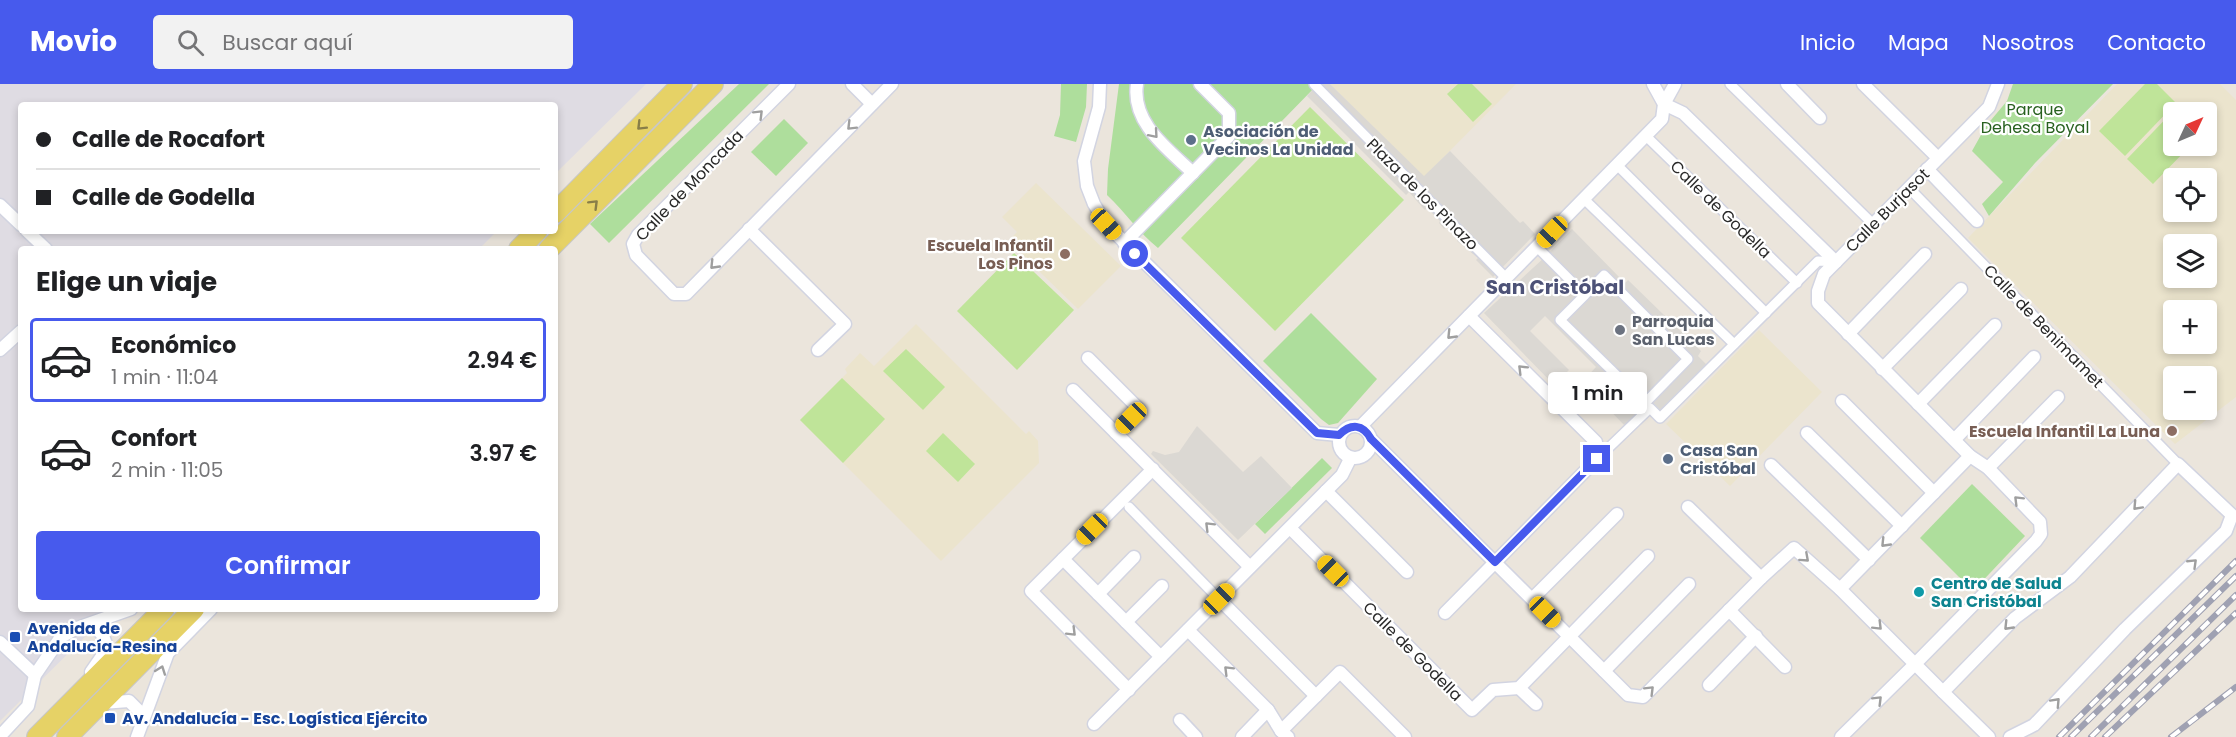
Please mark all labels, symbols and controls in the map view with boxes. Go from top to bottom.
search box [153,15,573,69]
text: Movio [30,22,117,61]
icon: search [174,26,207,59]
text: Buscar aquí [222,27,353,58]
text: Inicio [1800,28,1855,57]
text: Mapa [1888,28,1949,57]
text: Nosotros [1982,28,2074,57]
text: Contacto [2107,28,2206,57]
park label: Parque Dehesa Boyal [1981,98,2089,139]
north arrow [2163,102,2217,156]
map controls [2163,102,2217,420]
one-way arrow [751,111,762,122]
one-way arrow [638,118,649,129]
one-way arrow [847,118,858,129]
place label: Asociación de Vecinos La Unidad [1203,120,1354,161]
text: Calle de Rocafort [72,124,265,155]
street label: Calle de Moncada [630,125,749,246]
one-way arrow [1147,127,1158,138]
marker: Asociación de Vecinos La Unidad [1184,133,1198,147]
street label: Plaza de los Pinazo [1361,133,1484,256]
street label: Calle de Godella [1665,155,1776,264]
street label: Calle Burjasot [1840,163,1935,258]
button: locate [2163,168,2217,222]
text: Calle de Godella [72,182,255,213]
one-way arrow [587,200,598,211]
car [1087,205,1125,243]
car [1533,213,1571,251]
place label: Escuela Infantil Los Pinos [927,234,1053,275]
button: layers [2163,234,2217,288]
route start [1121,240,1148,267]
marker: Escuela Infantil Los Pinos [1058,247,1072,261]
one-way arrow [710,258,721,268]
street label: Calle de Benimamet [1979,259,2109,393]
text: Elige un viaje [36,263,217,300]
district label: San Cristóbal [1486,273,1624,301]
button: + [2163,300,2217,354]
place label: Parroquia San Lucas [1632,310,1715,351]
marker: Parroquia San Lucas [1613,323,1627,337]
one-way arrow [1447,327,1458,338]
text: Económico [111,330,236,361]
icon: car [39,333,93,387]
text: 2.94 € [468,345,537,376]
text: 1 min · 11:04 [111,363,218,391]
one-way arrow [1519,365,1530,376]
button: − [2163,366,2217,420]
callout: 1 min [1548,372,1646,414]
text: 1 min [1572,379,1623,407]
car [1112,399,1150,437]
place label: Escuela Infantil La Luna [1969,420,2160,443]
text: Confort [111,423,197,454]
marker: Escuela Infantil La Luna [2165,424,2179,438]
icon: car [39,426,93,480]
text: 3.97 € [469,438,537,469]
place label: Casa San Cristóbal [1680,439,1758,480]
route end [1583,445,1610,472]
marker: Casa San Cristóbal [1661,452,1675,466]
text: 2 min · 11:05 [111,456,223,484]
one-way arrow [2015,496,2026,507]
one-way arrow [2134,498,2145,509]
car [1073,510,1111,548]
one-way arrow [1205,522,1216,532]
button: Confirmar [36,531,540,600]
one-way arrow [1882,535,1893,546]
one-way arrow [1798,550,1809,561]
car [1314,552,1352,590]
one-way arrow [2186,559,2196,570]
place label: Centro de Salud San Cristóbal [1931,572,2062,613]
car [1200,580,1238,618]
marker: Centro de Salud San Cristóbal [1912,585,1926,599]
car [1526,593,1564,631]
street label: Calle de Godella [1358,596,1468,706]
place label: Avenida de Andalucía-Resina [27,617,177,658]
one-way arrow [1870,619,1881,630]
one-way arrow [2004,619,2015,630]
one-way arrow [1064,625,1075,636]
marker: Avenida de Andalucía-Resina [8,630,22,644]
one-way arrow [154,665,167,676]
one-way arrow [1225,666,1235,677]
one-way arrow [1642,686,1653,697]
one-way arrow [1870,697,1881,708]
one-way arrow [2049,698,2060,709]
place label: Av. Andalucía - Esc. Logística Ejército [122,707,428,730]
marker: Av. Andalucía - Esc. Logística Ejército [103,711,117,725]

